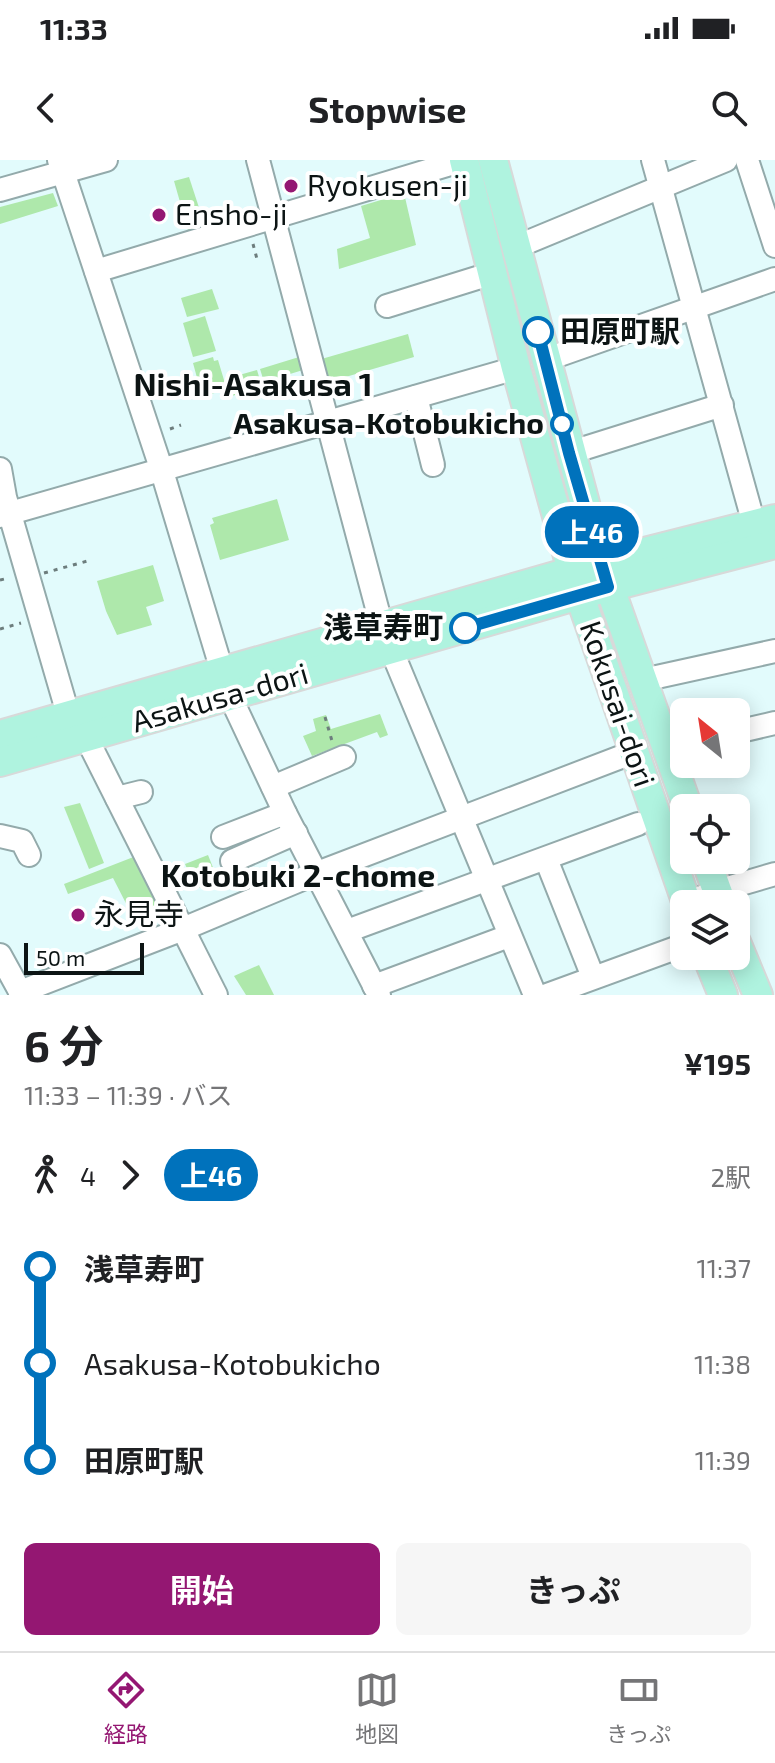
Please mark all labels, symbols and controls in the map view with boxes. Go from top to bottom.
text: 11:33 [40,10,108,46]
icon: back [24,86,68,130]
icon: search [707,86,751,130]
text: Stopwise [308,87,467,130]
place label: Ryokusen-ji [307,166,468,202]
marker: Ryokusen-ji [282,177,300,195]
place label: Ensho-ji [175,195,287,231]
marker: Ensho-ji [150,206,168,224]
place label: 田原町駅 [560,312,680,348]
marker: 田原町駅 [523,317,553,347]
district label: Nishi-Asakusa 1 [133,364,373,402]
place label: Asakusa-Kotobukicho [234,404,544,440]
marker: Asakusa-Kotobukicho [551,413,573,435]
line badge: 上46 [546,506,638,558]
text: 上46 [561,515,623,549]
place label: 浅草寿町 [323,608,443,644]
marker: 浅草寿町 [450,613,480,643]
street label: Kokusai-dori [574,616,664,791]
street label: Asakusa-dori [127,654,312,738]
north arrow [670,698,750,778]
map controls [670,698,750,970]
button: locate [670,794,750,874]
district label: Kotobuki 2-chome [161,855,435,893]
button: layers [670,890,750,970]
place label: 永見寺 [94,895,184,931]
marker: 永見寺 [69,906,87,924]
scale bar [24,939,144,975]
text: 50 m [36,944,85,970]
text: 6 分 [24,1018,103,1071]
text: ¥195 [684,1045,751,1081]
text: 11:33 – 11:39 · バス [24,1079,233,1110]
icon: walk [24,1153,68,1197]
icon: forward [108,1153,152,1197]
text: 上46 [180,1158,242,1192]
text: 4 [80,1160,96,1191]
text: 2駅 [710,1161,751,1192]
text: 浅草寿町 [84,1250,204,1286]
text: 11:37 [696,1252,751,1283]
text: Asakusa-Kotobukicho [84,1345,381,1381]
text: 11:38 [694,1348,751,1379]
text: 田原町駅 [84,1442,204,1478]
text: 11:39 [695,1444,751,1475]
button: 開始 [24,1543,380,1635]
button: きっぷ [396,1543,751,1635]
tab: 経路 [104,1668,148,1748]
tab: 地図 [355,1668,399,1748]
tab: きっぷ [606,1668,671,1748]

